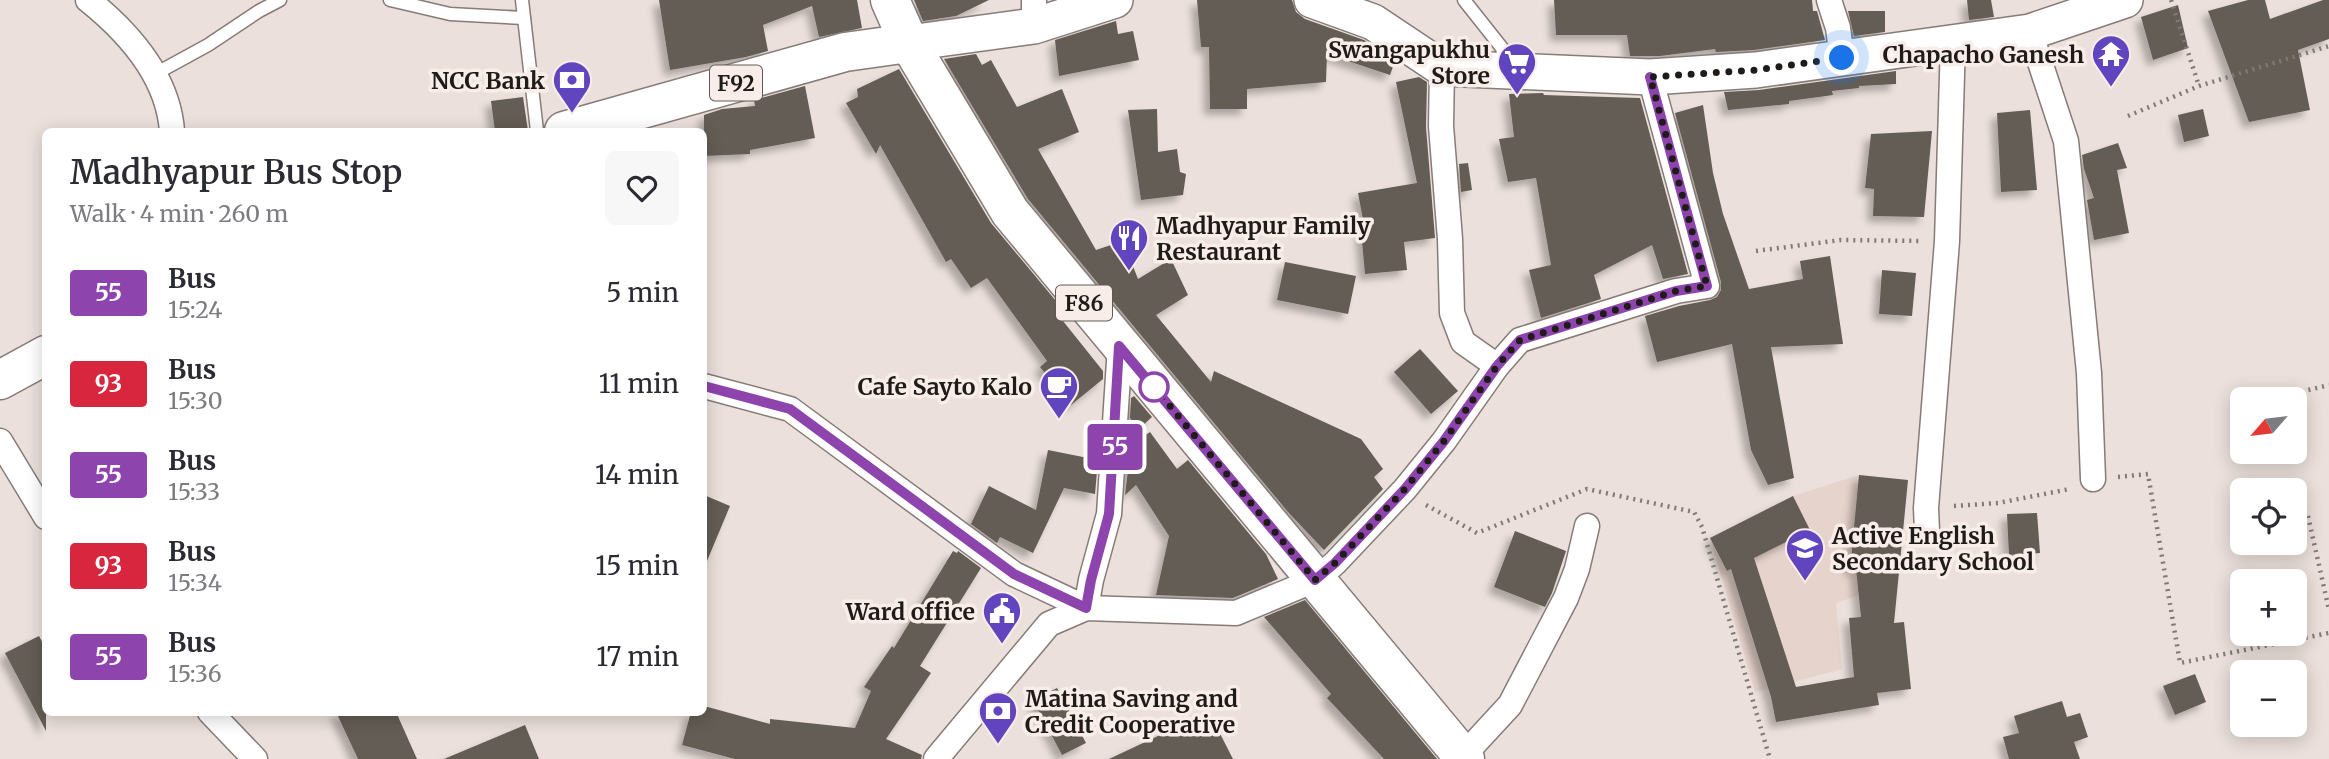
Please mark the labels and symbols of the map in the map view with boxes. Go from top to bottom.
temple icon: Chapacho Ganesh [2090,33,2132,88]
place label: Swangapukhu Store [1328,35,1490,90]
your location [1824,40,1859,75]
place label: Chapacho Ganesh [1883,40,2084,69]
supermarket icon: Swangapukhu Store [1496,41,1538,96]
bank icon: NCC Bank [551,59,593,114]
place label: NCC Bank [431,66,545,95]
road number: F92 [710,66,762,100]
place label: Madhyapur Family Restaurant [1156,211,1371,266]
restaurant icon: Madhyapur Family Restaurant [1108,217,1150,272]
road number: F86 [1056,286,1112,320]
cafe icon: Cafe Sayto Kalo [1038,365,1080,420]
place label: Cafe Sayto Kalo [858,372,1032,401]
unlabelled marker [1139,372,1169,402]
north arrow [2230,387,2306,464]
line badge: 55 [1084,424,1146,470]
place label: Active English Secondary School [1831,521,2034,576]
school or university icon: Active English Secondary School [1784,527,1826,582]
public building icon: Ward office [981,590,1023,645]
place label: Ward office [845,597,975,626]
place label: Matina Saving and Credit Cooperative [1025,684,1238,739]
bank icon: Matina Saving and Credit Cooperative [977,690,1019,745]

